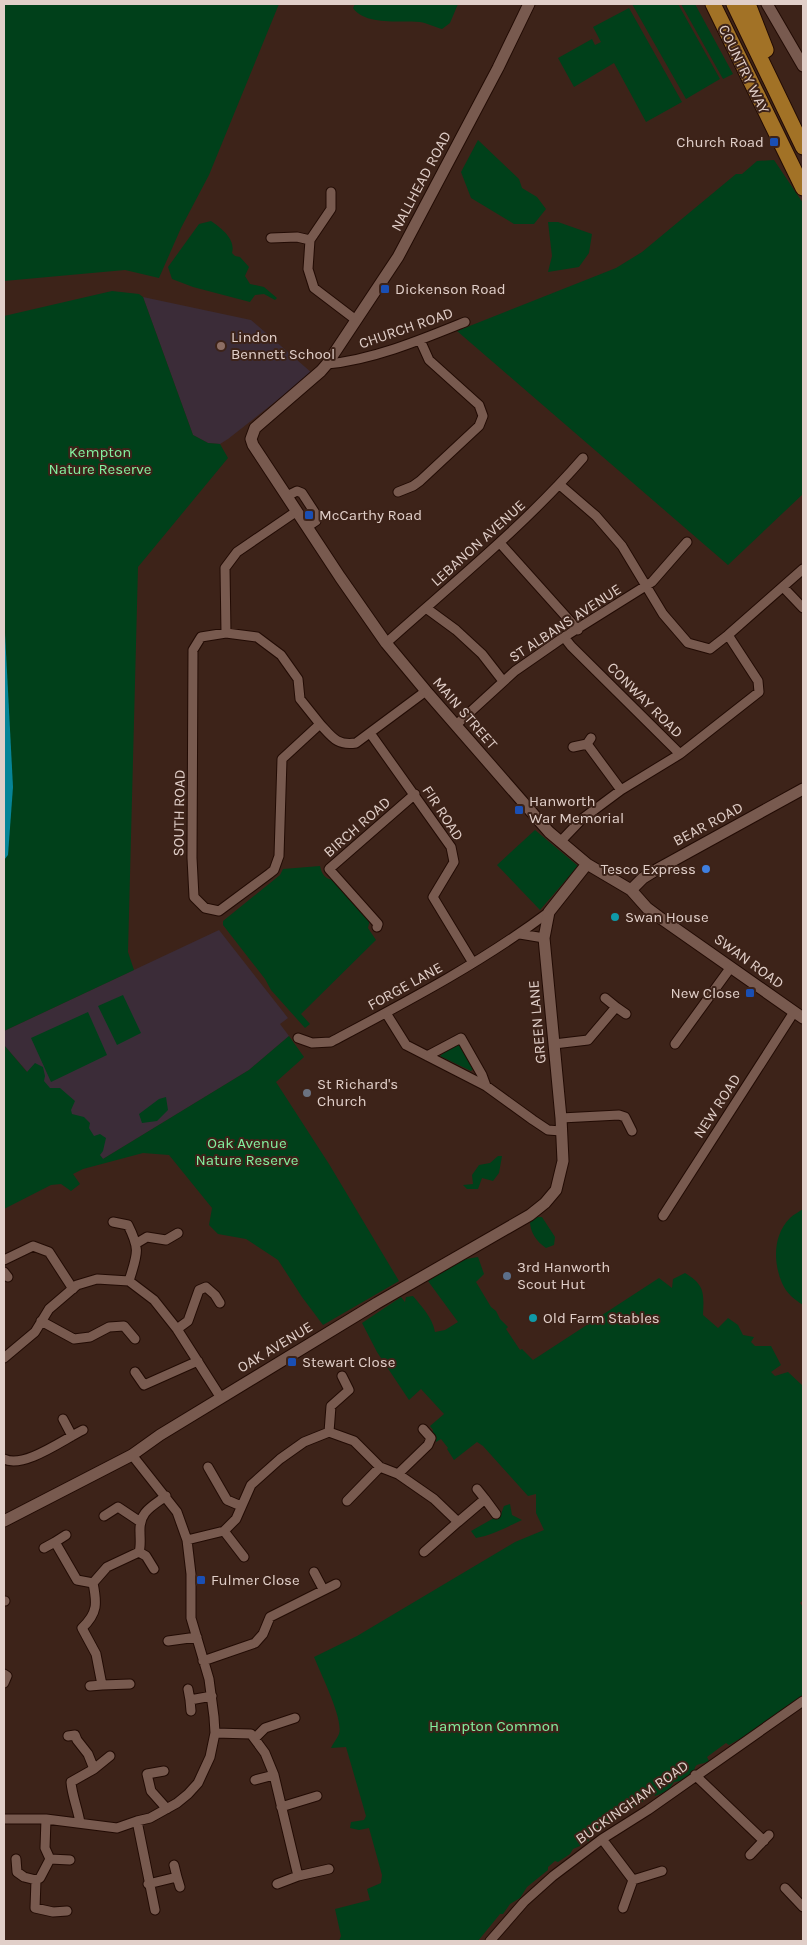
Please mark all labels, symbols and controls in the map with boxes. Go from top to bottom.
street label: COUNTRY WAY [715,22,774,117]
street label: NALLHEAD ROAD [387,128,455,234]
place label: Church Road [676,133,764,151]
marker: Church Road [768,136,780,148]
place label: Dickenson Road [395,280,506,298]
marker: Dickenson Road [379,283,391,295]
street label: CHURCH ROAD [357,303,455,353]
place label: Lindon Bennett School [231,328,335,363]
marker: Lindon Bennett School [215,340,227,352]
park label: Kempton Nature Reserve [48,443,152,478]
street label: LEBANON AVENUE [427,496,529,590]
place label: McCarthy Road [319,506,422,524]
marker: McCarthy Road [303,509,315,521]
street label: ST ALBANS AVENUE [506,580,624,666]
street label: CONWAY ROAD [603,658,687,742]
street label: MAIN STREET [429,673,501,753]
street label: SOUTH ROAD [169,769,189,857]
street label: FIR ROAD [419,782,467,844]
place label: Hanworth War Memorial [529,792,624,827]
street label: BIRCH ROAD [320,793,394,861]
street label: BEAR ROAD [670,798,746,850]
marker: Hanworth War Memorial [513,804,525,816]
place label: Tesco Express [601,860,696,878]
marker: Tesco Express [700,863,712,875]
place label: Swan House [625,908,709,926]
marker: Swan House [609,911,621,923]
street label: SWAN ROAD [711,930,787,992]
street label: FORGE LANE [364,958,446,1014]
street label: GREEN LANE [524,979,550,1065]
place label: New Close [670,984,740,1002]
marker: New Close [744,987,756,999]
street label: NEW ROAD [690,1070,744,1142]
place label: St Richard's Church [317,1075,398,1110]
marker: St Richard's Church [301,1087,313,1099]
park label: Oak Avenue Nature Reserve [195,1134,299,1169]
place label: 3rd Hanworth Scout Hut [517,1258,610,1293]
marker: 3rd Hanworth Scout Hut [501,1270,513,1282]
place label: Old Farm Stables [543,1309,660,1327]
marker: Old Farm Stables [527,1312,539,1324]
street label: OAK AVENUE [234,1318,316,1376]
place label: Stewart Close [302,1353,395,1371]
marker: Stewart Close [286,1356,298,1368]
place label: Fulmer Close [211,1571,300,1589]
marker: Fulmer Close [195,1574,207,1586]
park label: Hampton Common [429,1717,559,1735]
street label: BUCKINGHAM ROAD [572,1756,692,1848]

